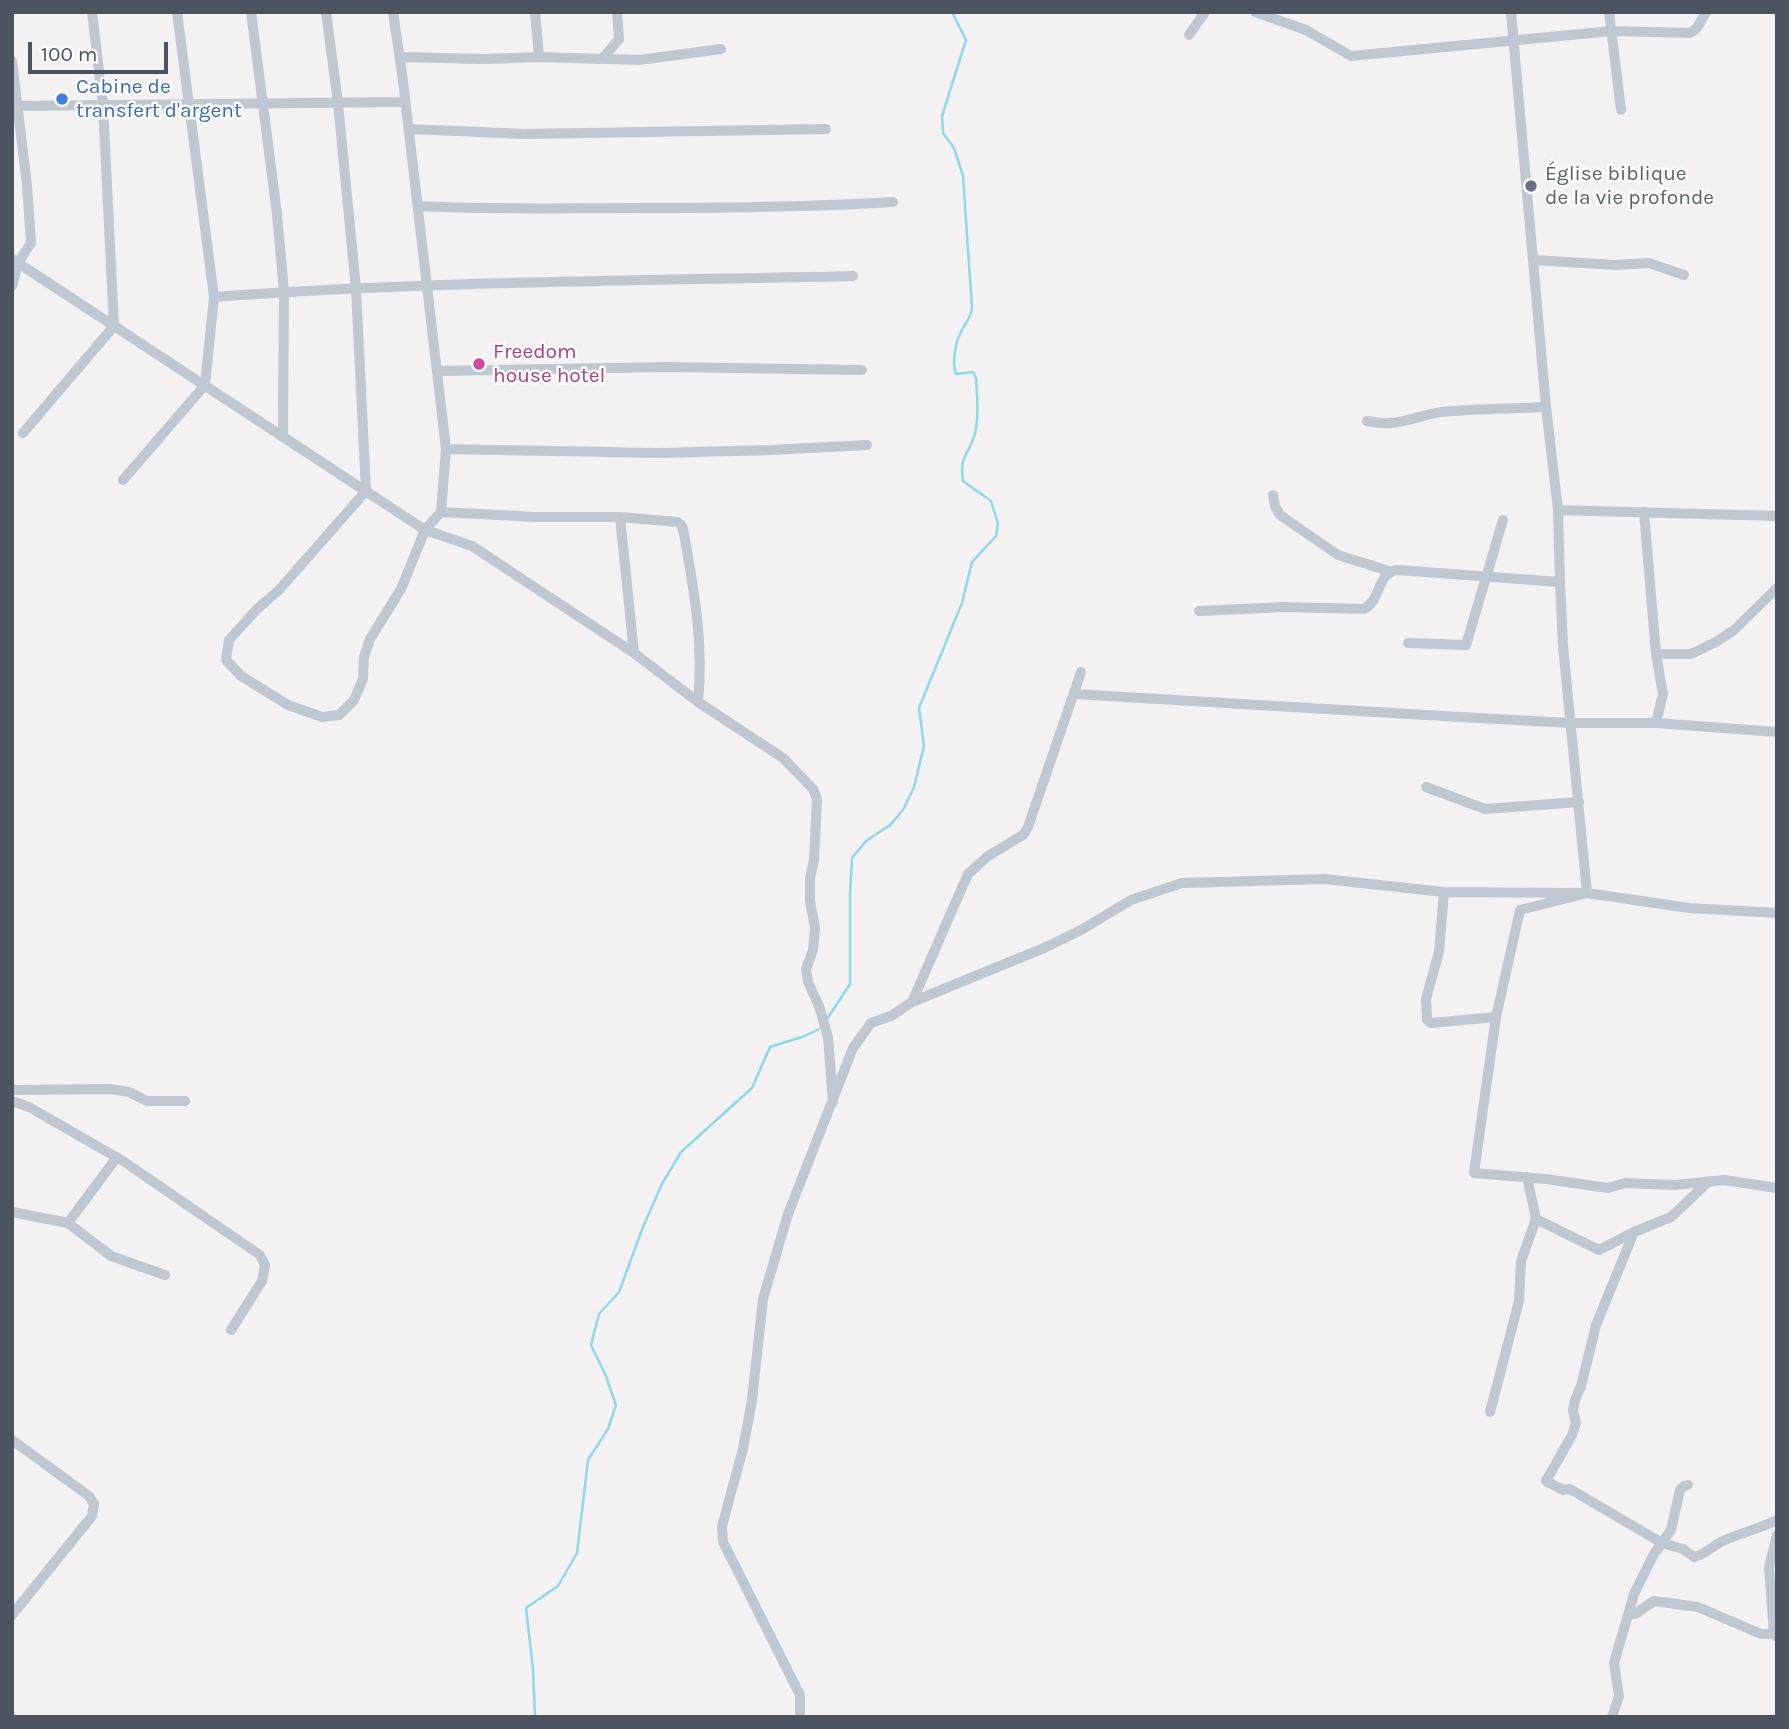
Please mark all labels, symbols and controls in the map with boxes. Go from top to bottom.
scale bar [32,28,172,72]
text: 100 m [41,42,98,66]
place label: Cabine de transfert d'argent [76,74,242,124]
marker: Cabine de transfert d'argent [54,91,70,107]
place label: Église biblique de la vie profonde [1545,161,1714,211]
marker: Église biblique de la vie profonde [1523,178,1539,194]
place label: Freedom house hotel [493,339,605,389]
marker: Freedom house hotel [471,356,487,372]

